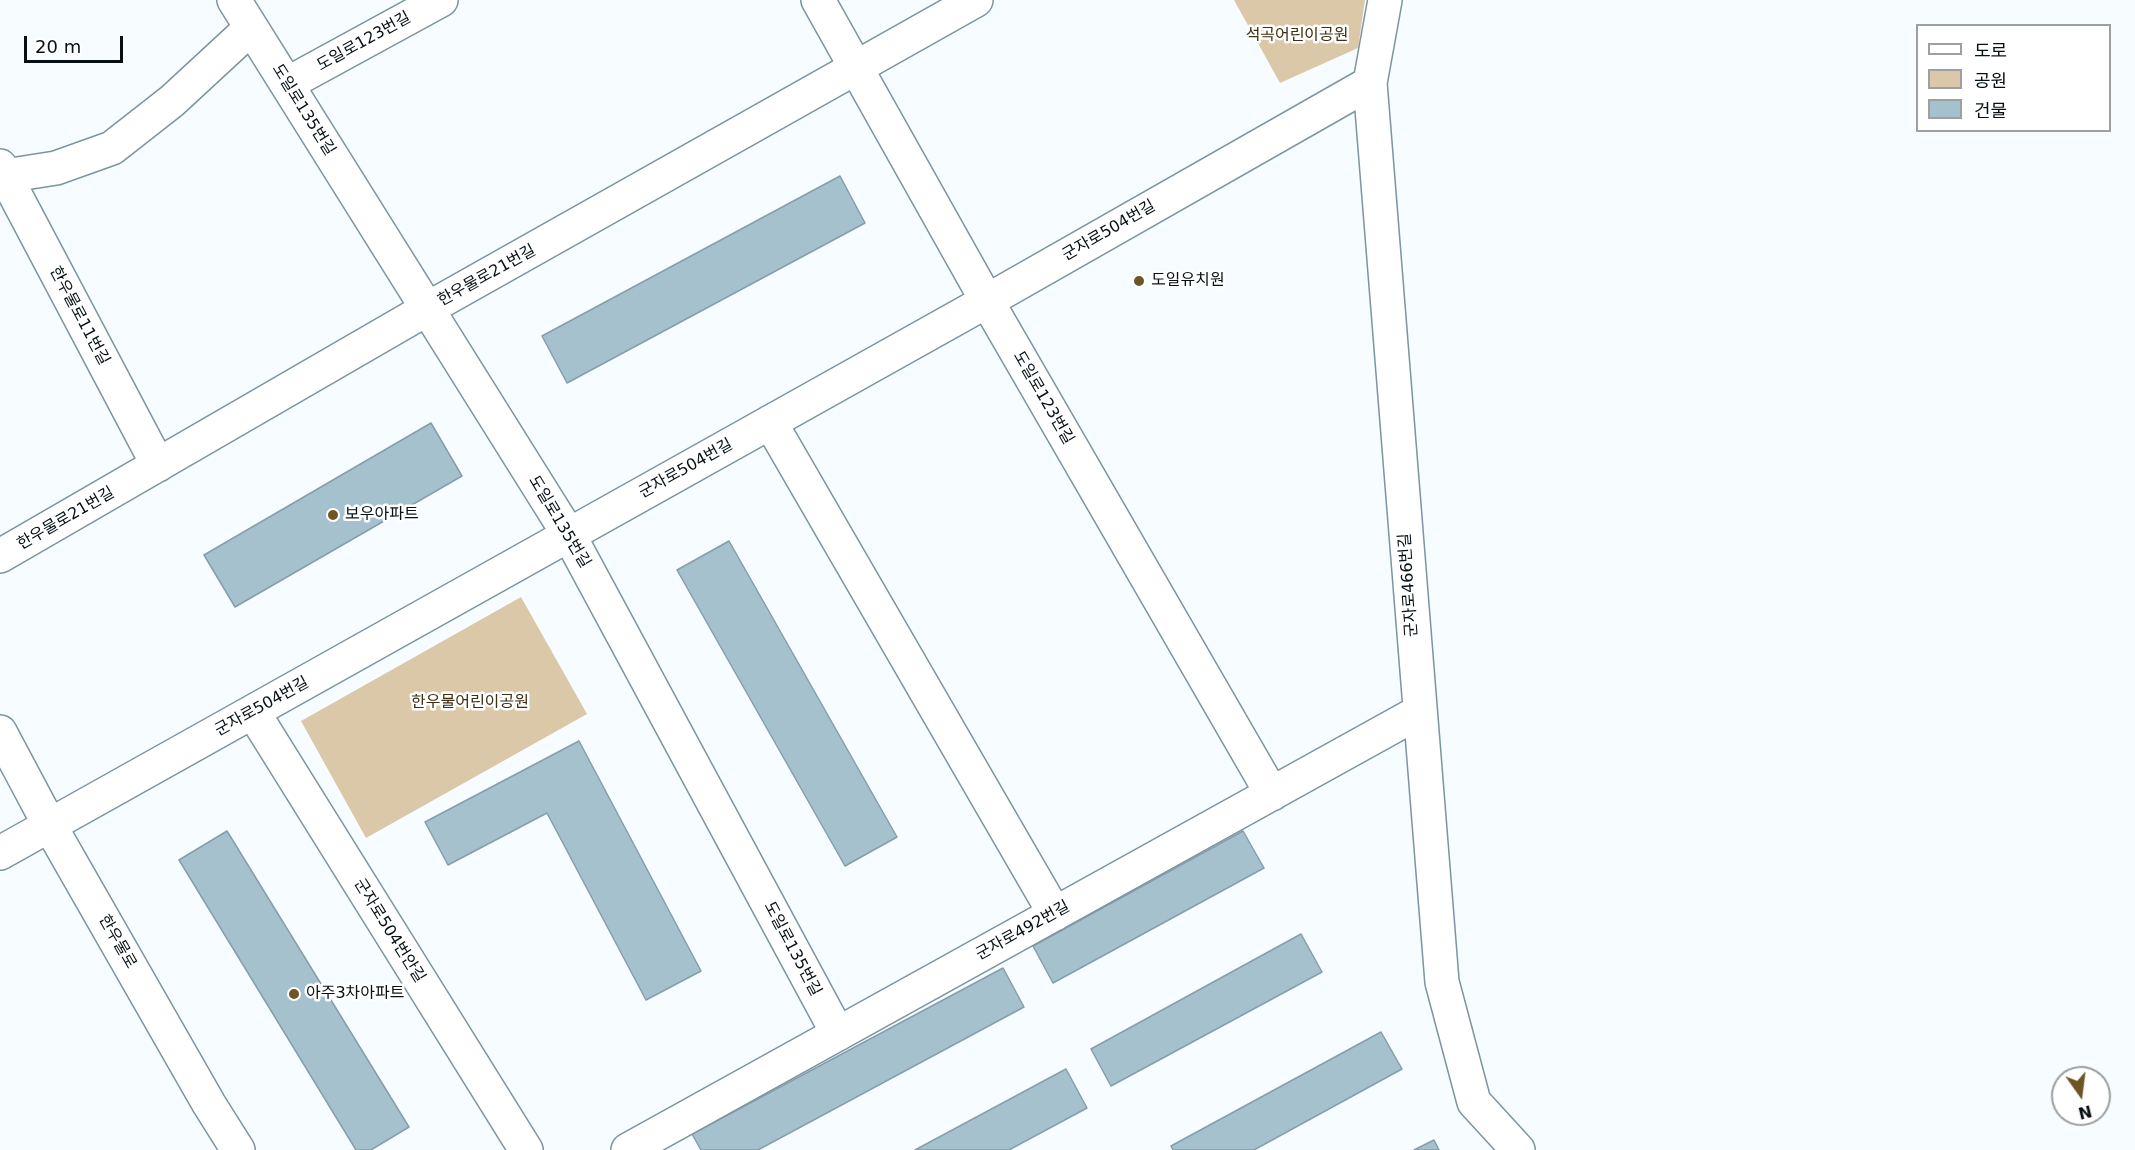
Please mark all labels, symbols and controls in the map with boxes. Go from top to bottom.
street label: 도일로123번길 [314,8,414,76]
scale bar [27,24,126,62]
legend [1916,24,2111,132]
park label: 석곡어린이공원 [1245,26,1349,46]
text: 20 m [35,36,81,57]
text: 도로 [1974,40,2007,61]
street label: 도일로135번길 [267,61,339,159]
text: 공원 [1974,70,2007,91]
text: 건물 [1974,100,2007,121]
street label: 군자로504번길 [1059,197,1159,265]
street label: 한우물로21번길 [435,241,539,311]
street label: 한우물로11번길 [45,264,113,368]
place label: 도일유치원 [1151,271,1225,291]
marker: 도일유치원 [1132,274,1146,288]
street label: 도일로123번길 [1009,348,1077,448]
street label: 군자로504번길 [636,435,736,503]
street label: 도일로135번길 [524,472,594,572]
street label: 한우물로21번길 [14,484,118,554]
place label: 보우아파트 [345,505,419,525]
marker: 보우아파트 [326,508,340,522]
street label: 군자로466번길 [1396,532,1422,638]
street label: 군자로504번길 [212,673,312,741]
park label: 한우물어린이공원 [411,693,529,713]
street label: 군자로504번안길 [349,876,429,986]
street label: 군자로492번길 [973,897,1073,965]
street label: 도일로135번길 [759,899,825,999]
street label: 한우물로 [94,912,140,972]
place label: 아주3차아파트 [306,984,404,1004]
marker: 아주3차아파트 [287,987,301,1001]
north arrow [2051,1066,2111,1126]
text: N [2076,1101,2094,1123]

